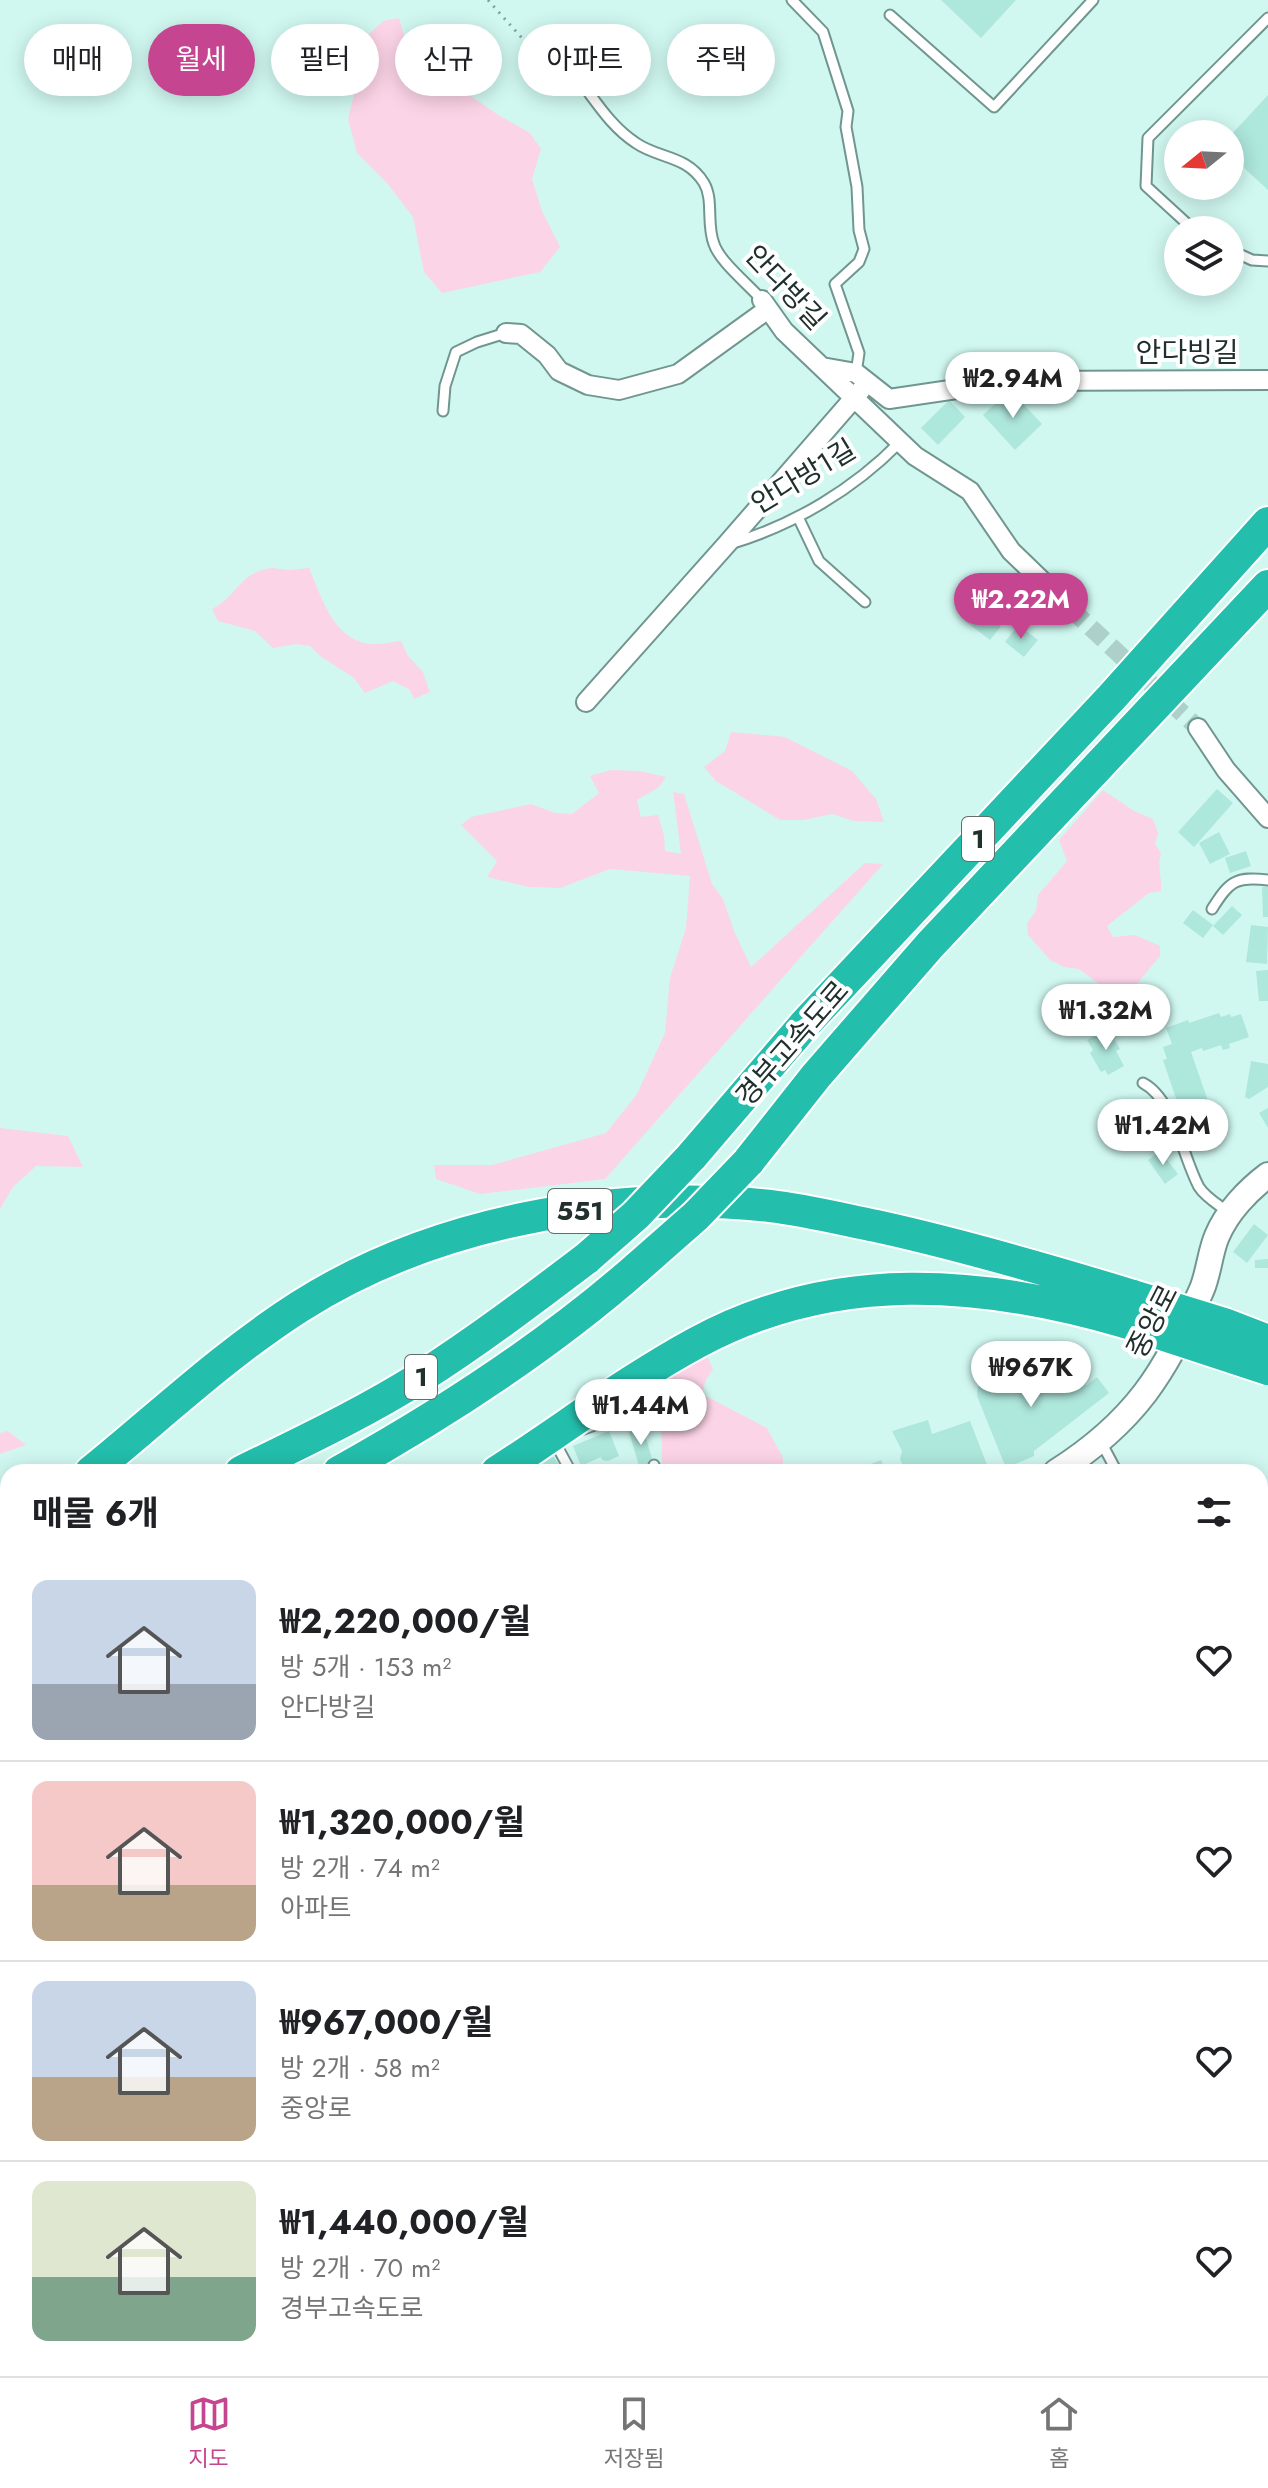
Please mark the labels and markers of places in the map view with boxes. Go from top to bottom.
pin: ₩2.94M [948,352,1078,420]
pin: ₩2.22M [956,573,1086,641]
pin: ₩1.32M [1041,984,1171,1052]
pin: ₩1.42M [1098,1099,1228,1167]
pin: ₩967K [975,1341,1087,1409]
pin: ₩1.44M [576,1379,706,1447]

